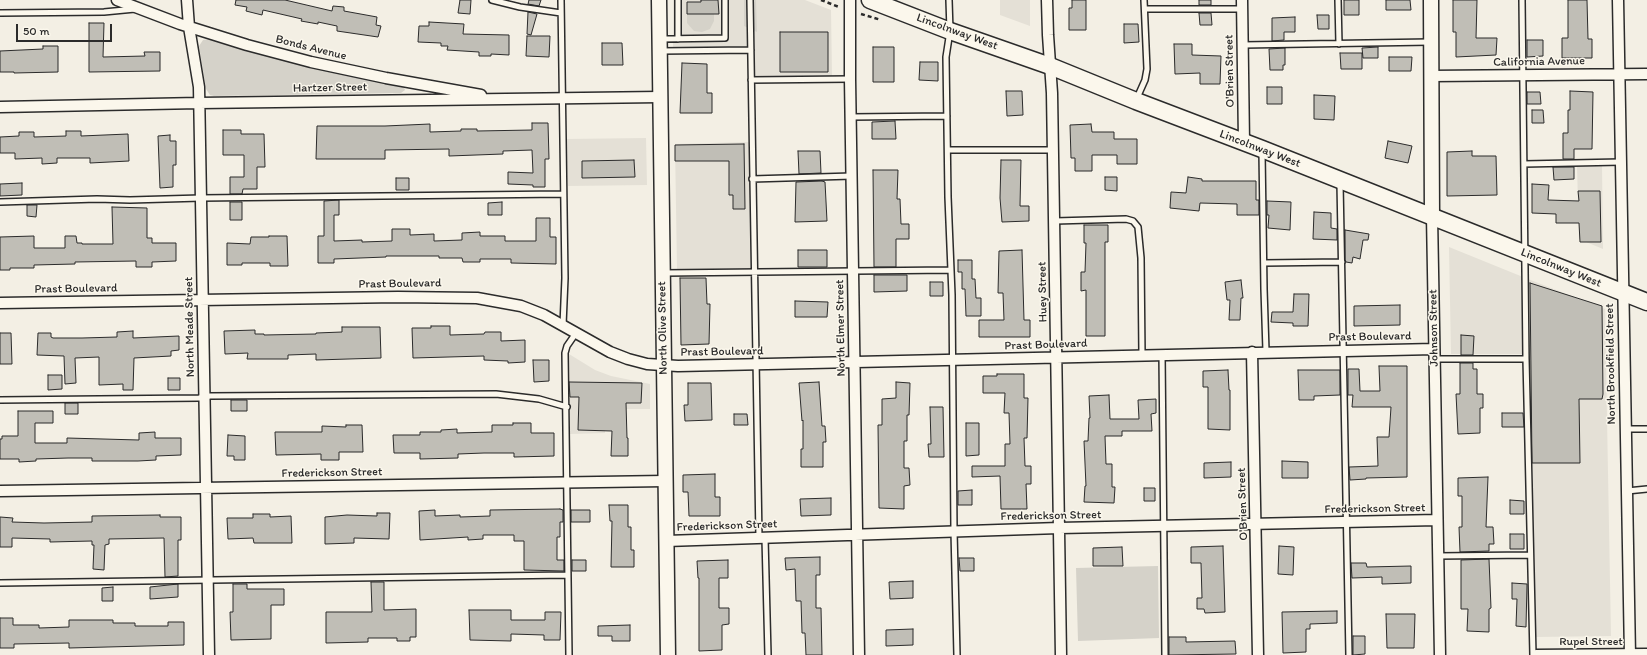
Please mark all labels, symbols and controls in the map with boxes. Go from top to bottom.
street label: Lincolnway West [914,11,1000,53]
scale bar [18,16,114,42]
text: 50 m [23,24,49,38]
street label: Bonds Avenue [274,32,348,64]
street label: O'Brien Street [1222,34,1238,108]
street label: California Avenue [1493,54,1585,70]
street label: Hartzer Street [293,80,367,96]
street label: Lincolnway West [1217,127,1303,171]
street label: Lincolnway West [1519,245,1603,291]
street label: Huey Street [1035,262,1051,322]
street label: Prast Boulevard [358,276,442,292]
street label: North Meade Street [182,277,198,377]
street label: North Elmer Street [833,279,849,377]
street label: Prast Boulevard [34,281,118,297]
street label: North Olive Street [655,281,671,375]
street label: Johnson Street [1426,289,1442,367]
street label: North Brookfield Street [1603,303,1619,425]
street label: Prast Boulevard [1328,329,1412,345]
street label: Prast Boulevard [1004,336,1088,354]
street label: Prast Boulevard [680,344,764,360]
street label: Frederickson Street [281,465,383,481]
street label: O'Brien Street [1235,467,1251,541]
street label: Frederickson Street [1324,501,1426,517]
street label: Frederickson Street [1000,508,1102,524]
street label: Frederickson Street [676,517,778,535]
street label: Rupel Street [1559,635,1623,649]

